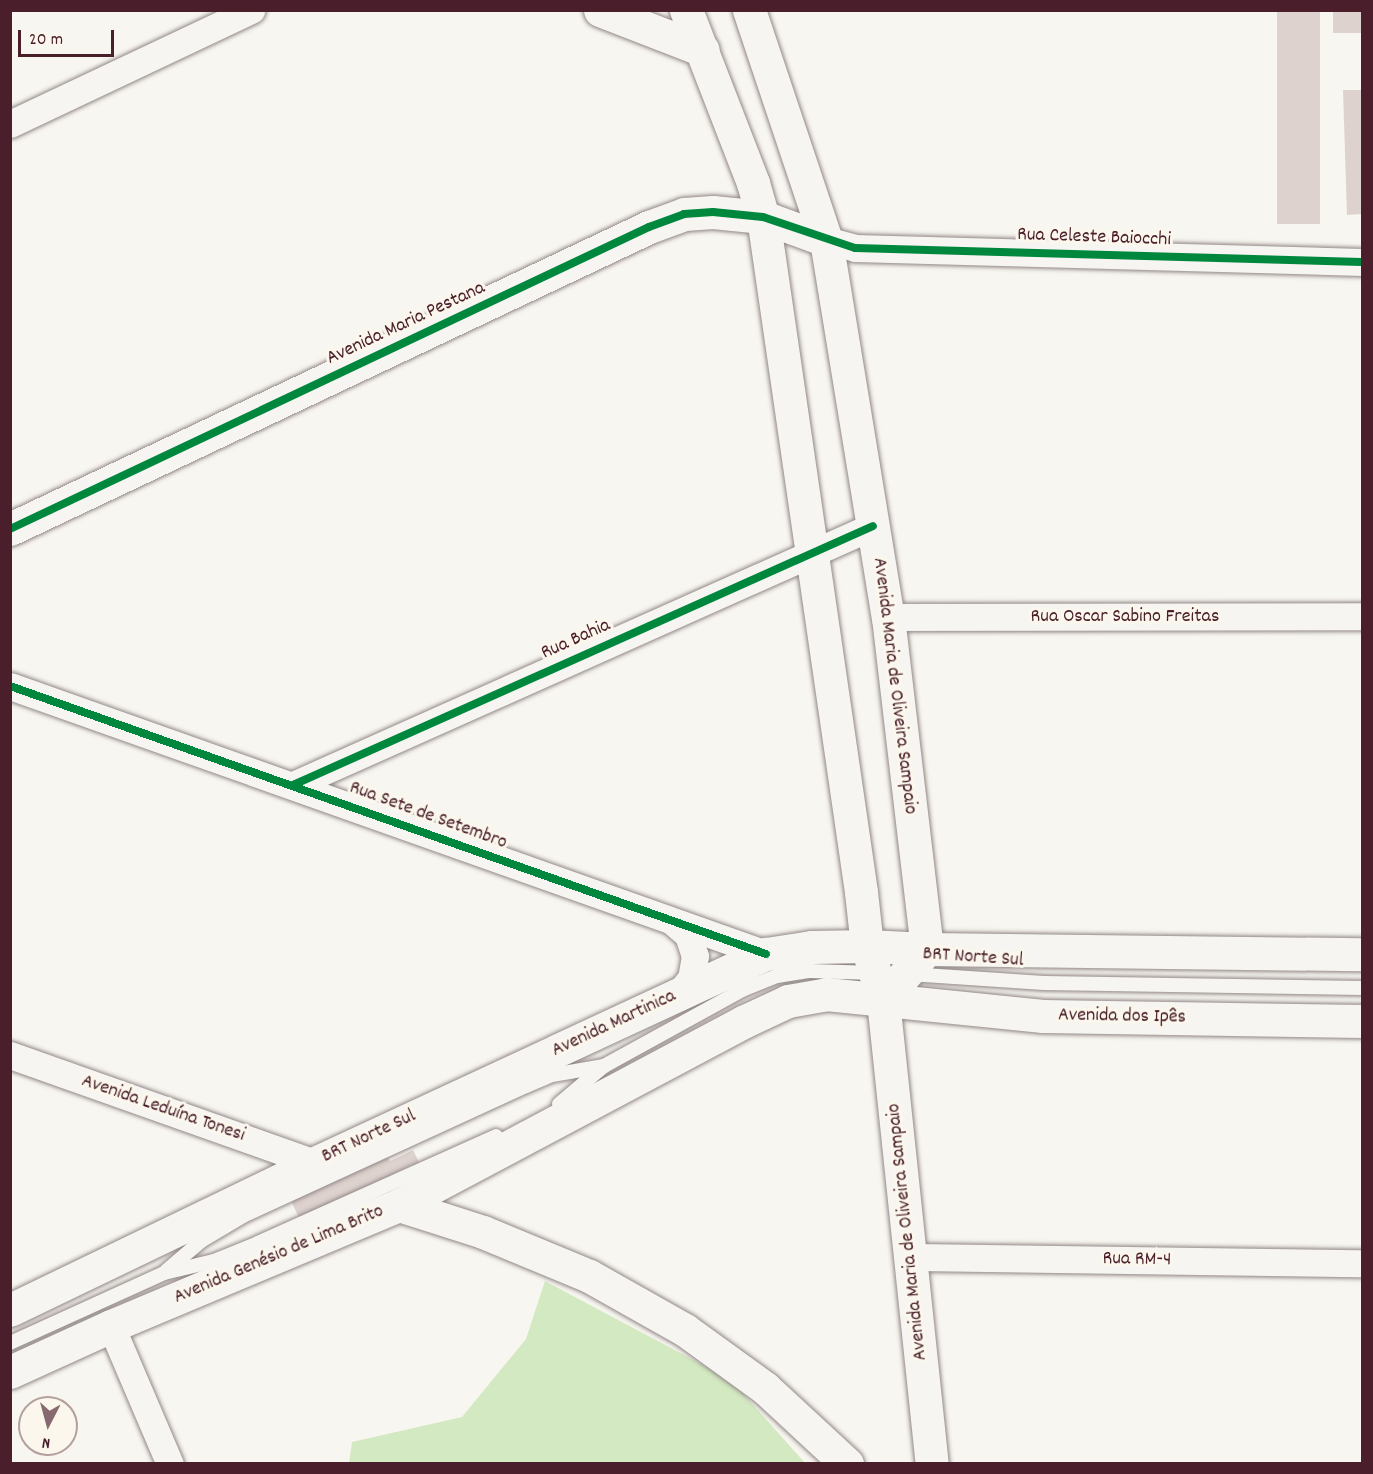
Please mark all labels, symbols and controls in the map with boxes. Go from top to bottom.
scale bar [21,18,117,56]
text: 20 m [29,28,63,53]
street label: Rua Celeste Baiocchi [1017,223,1171,253]
street label: Avenida Maria Pestana [323,277,489,371]
street label: Avenida Maria de Oliveira Sampaio [866,556,922,816]
street label: Rua Oscar Sabino Freitas [1031,605,1219,629]
street label: Rua Bahia [538,614,614,666]
street label: Rua Sete de Setembro [346,776,510,856]
street label: BRT Norte Sul [922,943,1024,973]
street label: Avenida Martinica [548,985,680,1063]
street label: Avenida dos Ipês [1058,1004,1186,1030]
street label: Avenida Leduína Tonesi [78,1070,248,1148]
street label: Avenida Maria de Oliveira Sampaio [883,1102,933,1362]
street label: BRT Norte Sul [318,1105,420,1169]
street label: Avenida Genésio de Lima Brito [170,1200,388,1310]
street label: Rua RM-4 [1102,1247,1172,1273]
north arrow [18,1396,78,1456]
text: N [41,1431,51,1454]

